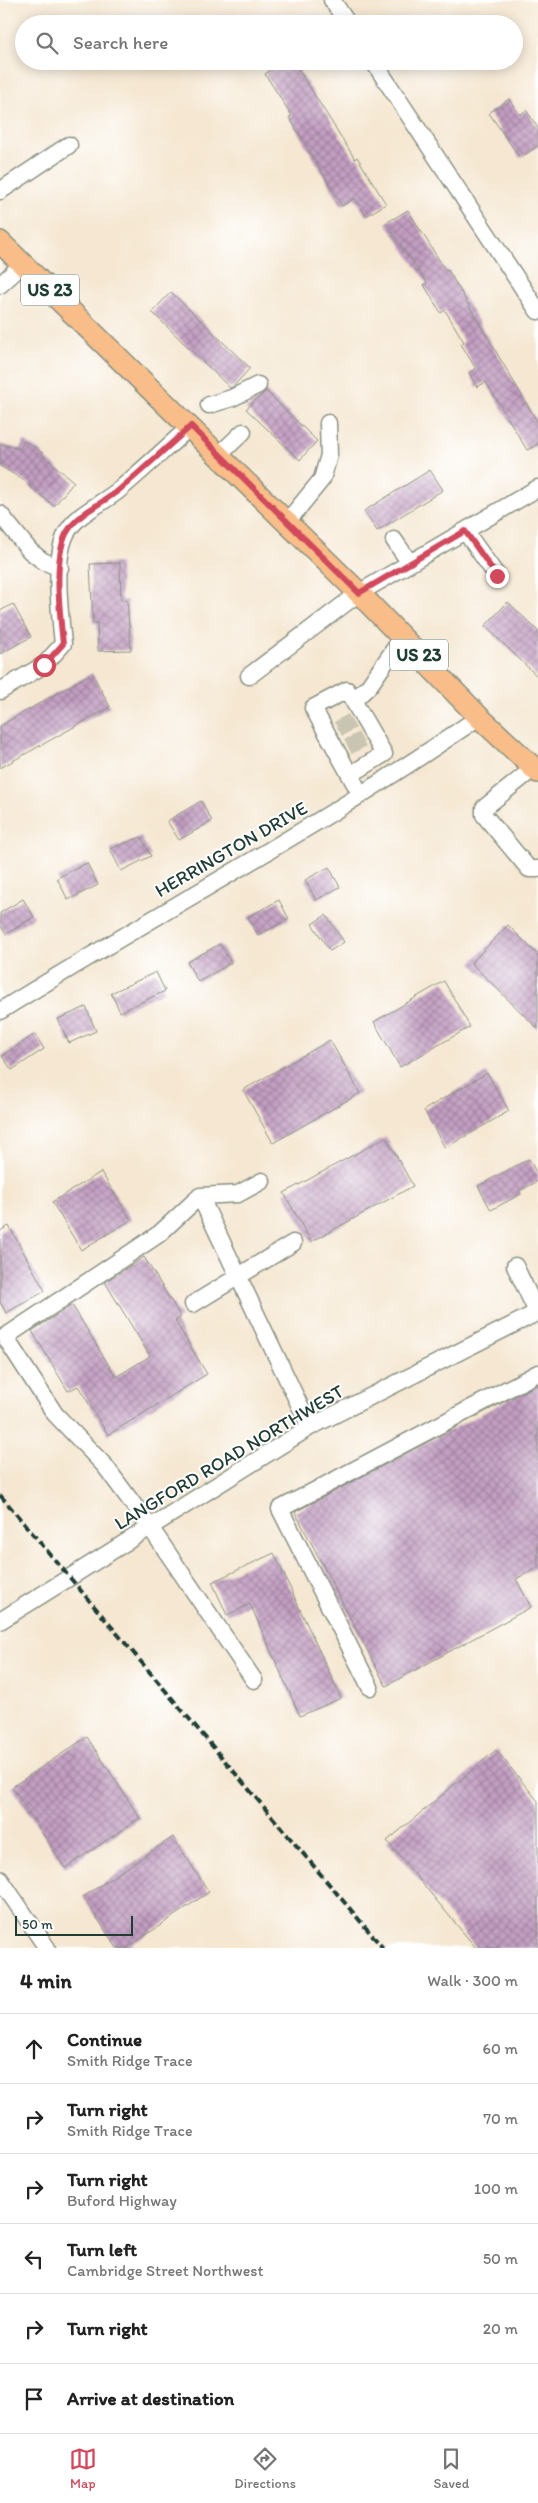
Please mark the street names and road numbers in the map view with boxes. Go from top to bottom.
road number: US 23 [21,274,79,306]
road number: US 23 [390,640,448,670]
street label: HERRINGTON DRIVE [151,796,312,902]
street label: LANGFORD ROAD NORTHWEST [110,1379,348,1535]

